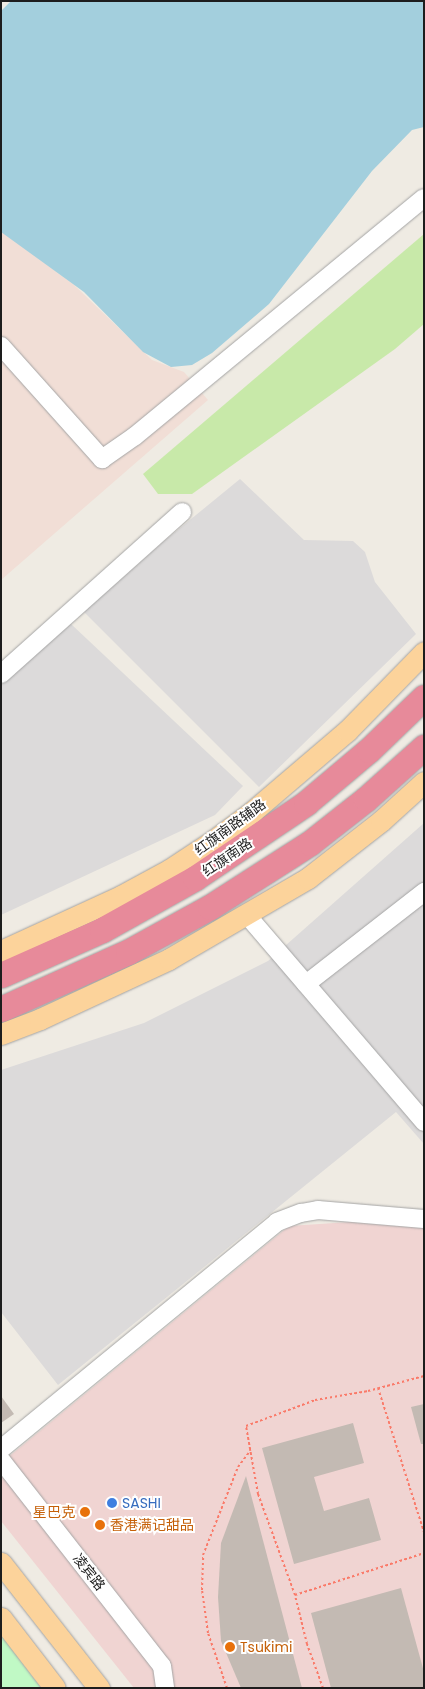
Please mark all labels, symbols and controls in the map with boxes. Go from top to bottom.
street label: 红旗南路辅路 [191,796,269,858]
street label: 红旗南路 [199,834,255,880]
place label: SASHI [122,1495,161,1511]
marker: SASHI [106,1497,118,1509]
place label: 星巴克 [33,1504,75,1520]
marker: 星巴克 [79,1506,91,1518]
place label: 香港满记甜品 [110,1517,194,1533]
marker: 香港满记甜品 [94,1519,106,1531]
street label: 凌宾路 [69,1550,109,1594]
place label: Tsukimi [240,1639,292,1655]
marker: Tsukimi [224,1641,236,1653]

